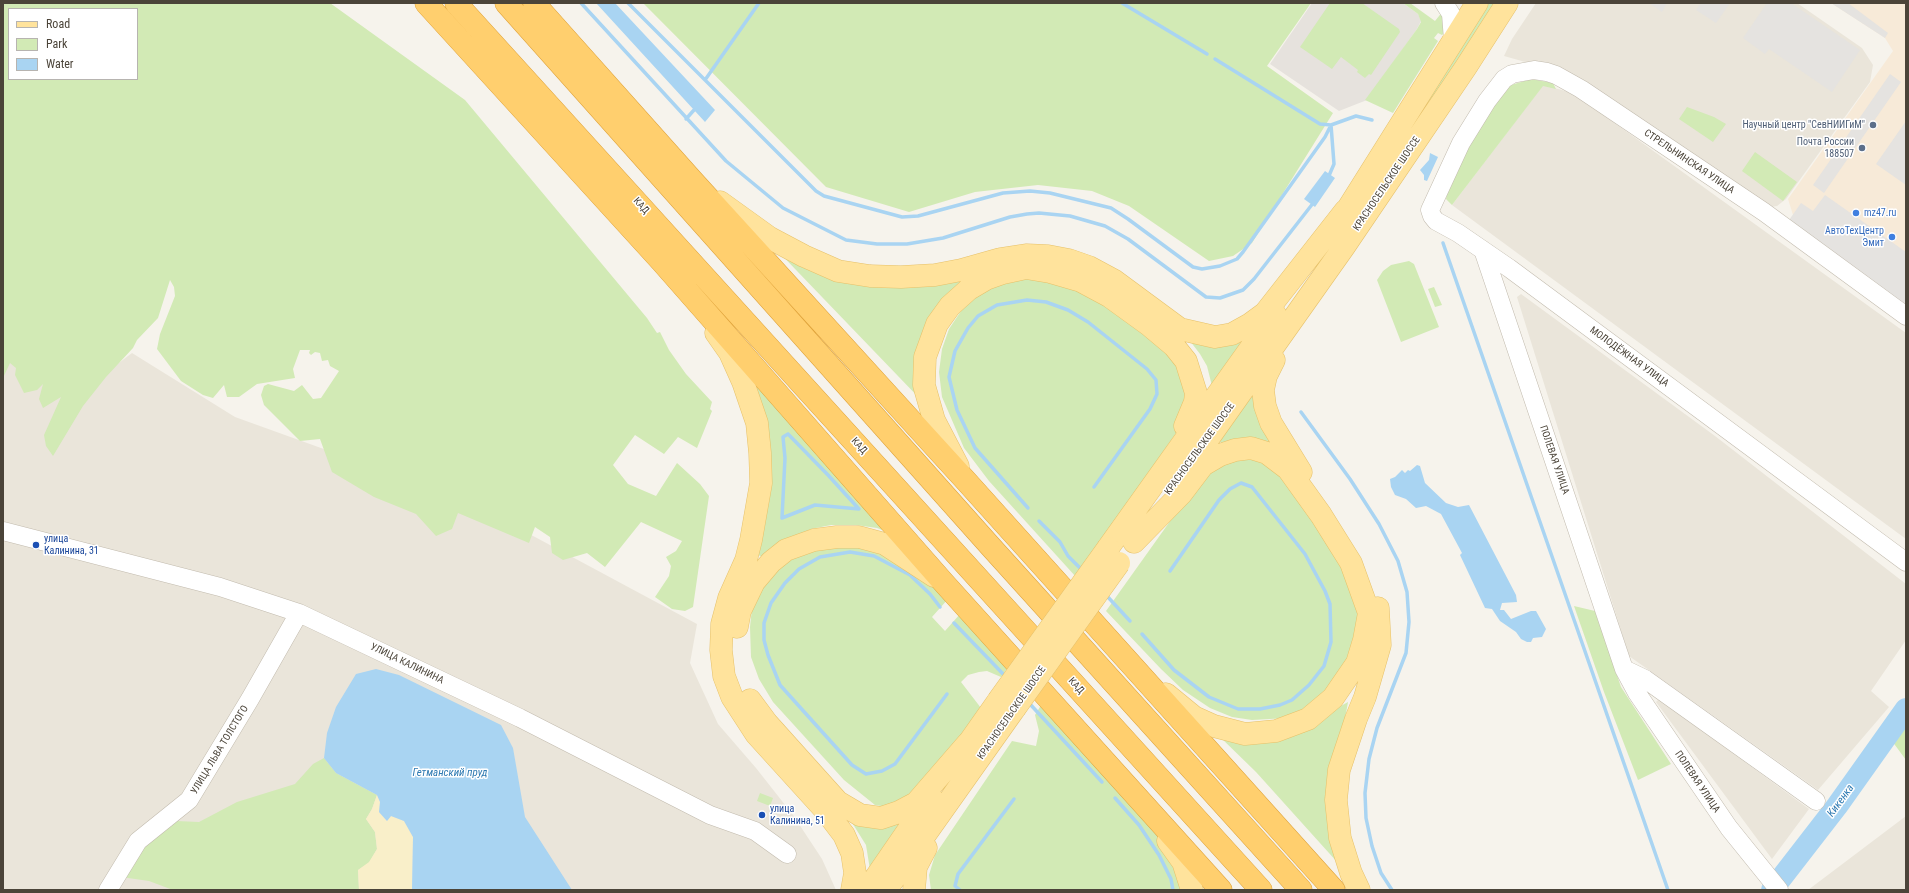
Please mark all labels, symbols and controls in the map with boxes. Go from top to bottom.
legend [8,8,138,80]
text: Road [46,17,70,31]
text: Park [46,37,67,51]
text: Water [46,57,74,71]
place label: Научный центр "СевНИИГиМ" [1742,119,1865,131]
marker: Научный центр "СевНИИГиМ" [1868,120,1878,130]
street label: СТРЕЛЬНИНСКАЯ УЛИЦА [1642,127,1736,197]
street label: КРАСНОСЕЛЬСКОЕ ШОССЕ [1351,135,1423,233]
place label: Почта России 188507 [1797,136,1854,160]
marker: Почта России 188507 [1857,143,1867,153]
street label: КАД [630,195,652,217]
place label: mz47.ru [1864,207,1896,219]
marker: mz47.ru [1851,208,1861,218]
place label: АвтоТехЦентр Эмит [1825,225,1884,248]
marker: АвтоТехЦентр Эмит [1887,232,1897,242]
street label: МОЛОДЁЖНАЯ УЛИЦА [1587,324,1671,390]
street label: КРАСНОСЕЛЬСКОЕ ШОССЕ [1162,400,1238,498]
street label: ПОЛЕВАЯ УЛИЦА [1537,424,1571,496]
street label: КАД [848,435,870,457]
place label: улица Калинина, 31 [44,533,99,556]
marker: улица Калинина, 31 [31,540,41,550]
street label: УЛИЦА КАЛИНИНА [368,641,446,687]
street label: КРАСНОСЕЛЬСКОЕ ШОССЕ [975,664,1049,762]
street label: КАД [1065,675,1087,697]
street label: УЛИЦА ЛЬВА ТОЛСТОГО [189,703,251,797]
street label: ПОЛЕВАЯ УЛИЦА [1672,749,1722,815]
water label: Гетманский пруд [412,766,488,780]
water label: Кикенка [1825,782,1857,820]
place label: улица Калинина, 51 [770,803,825,826]
marker: улица Калинина, 51 [757,810,767,820]

